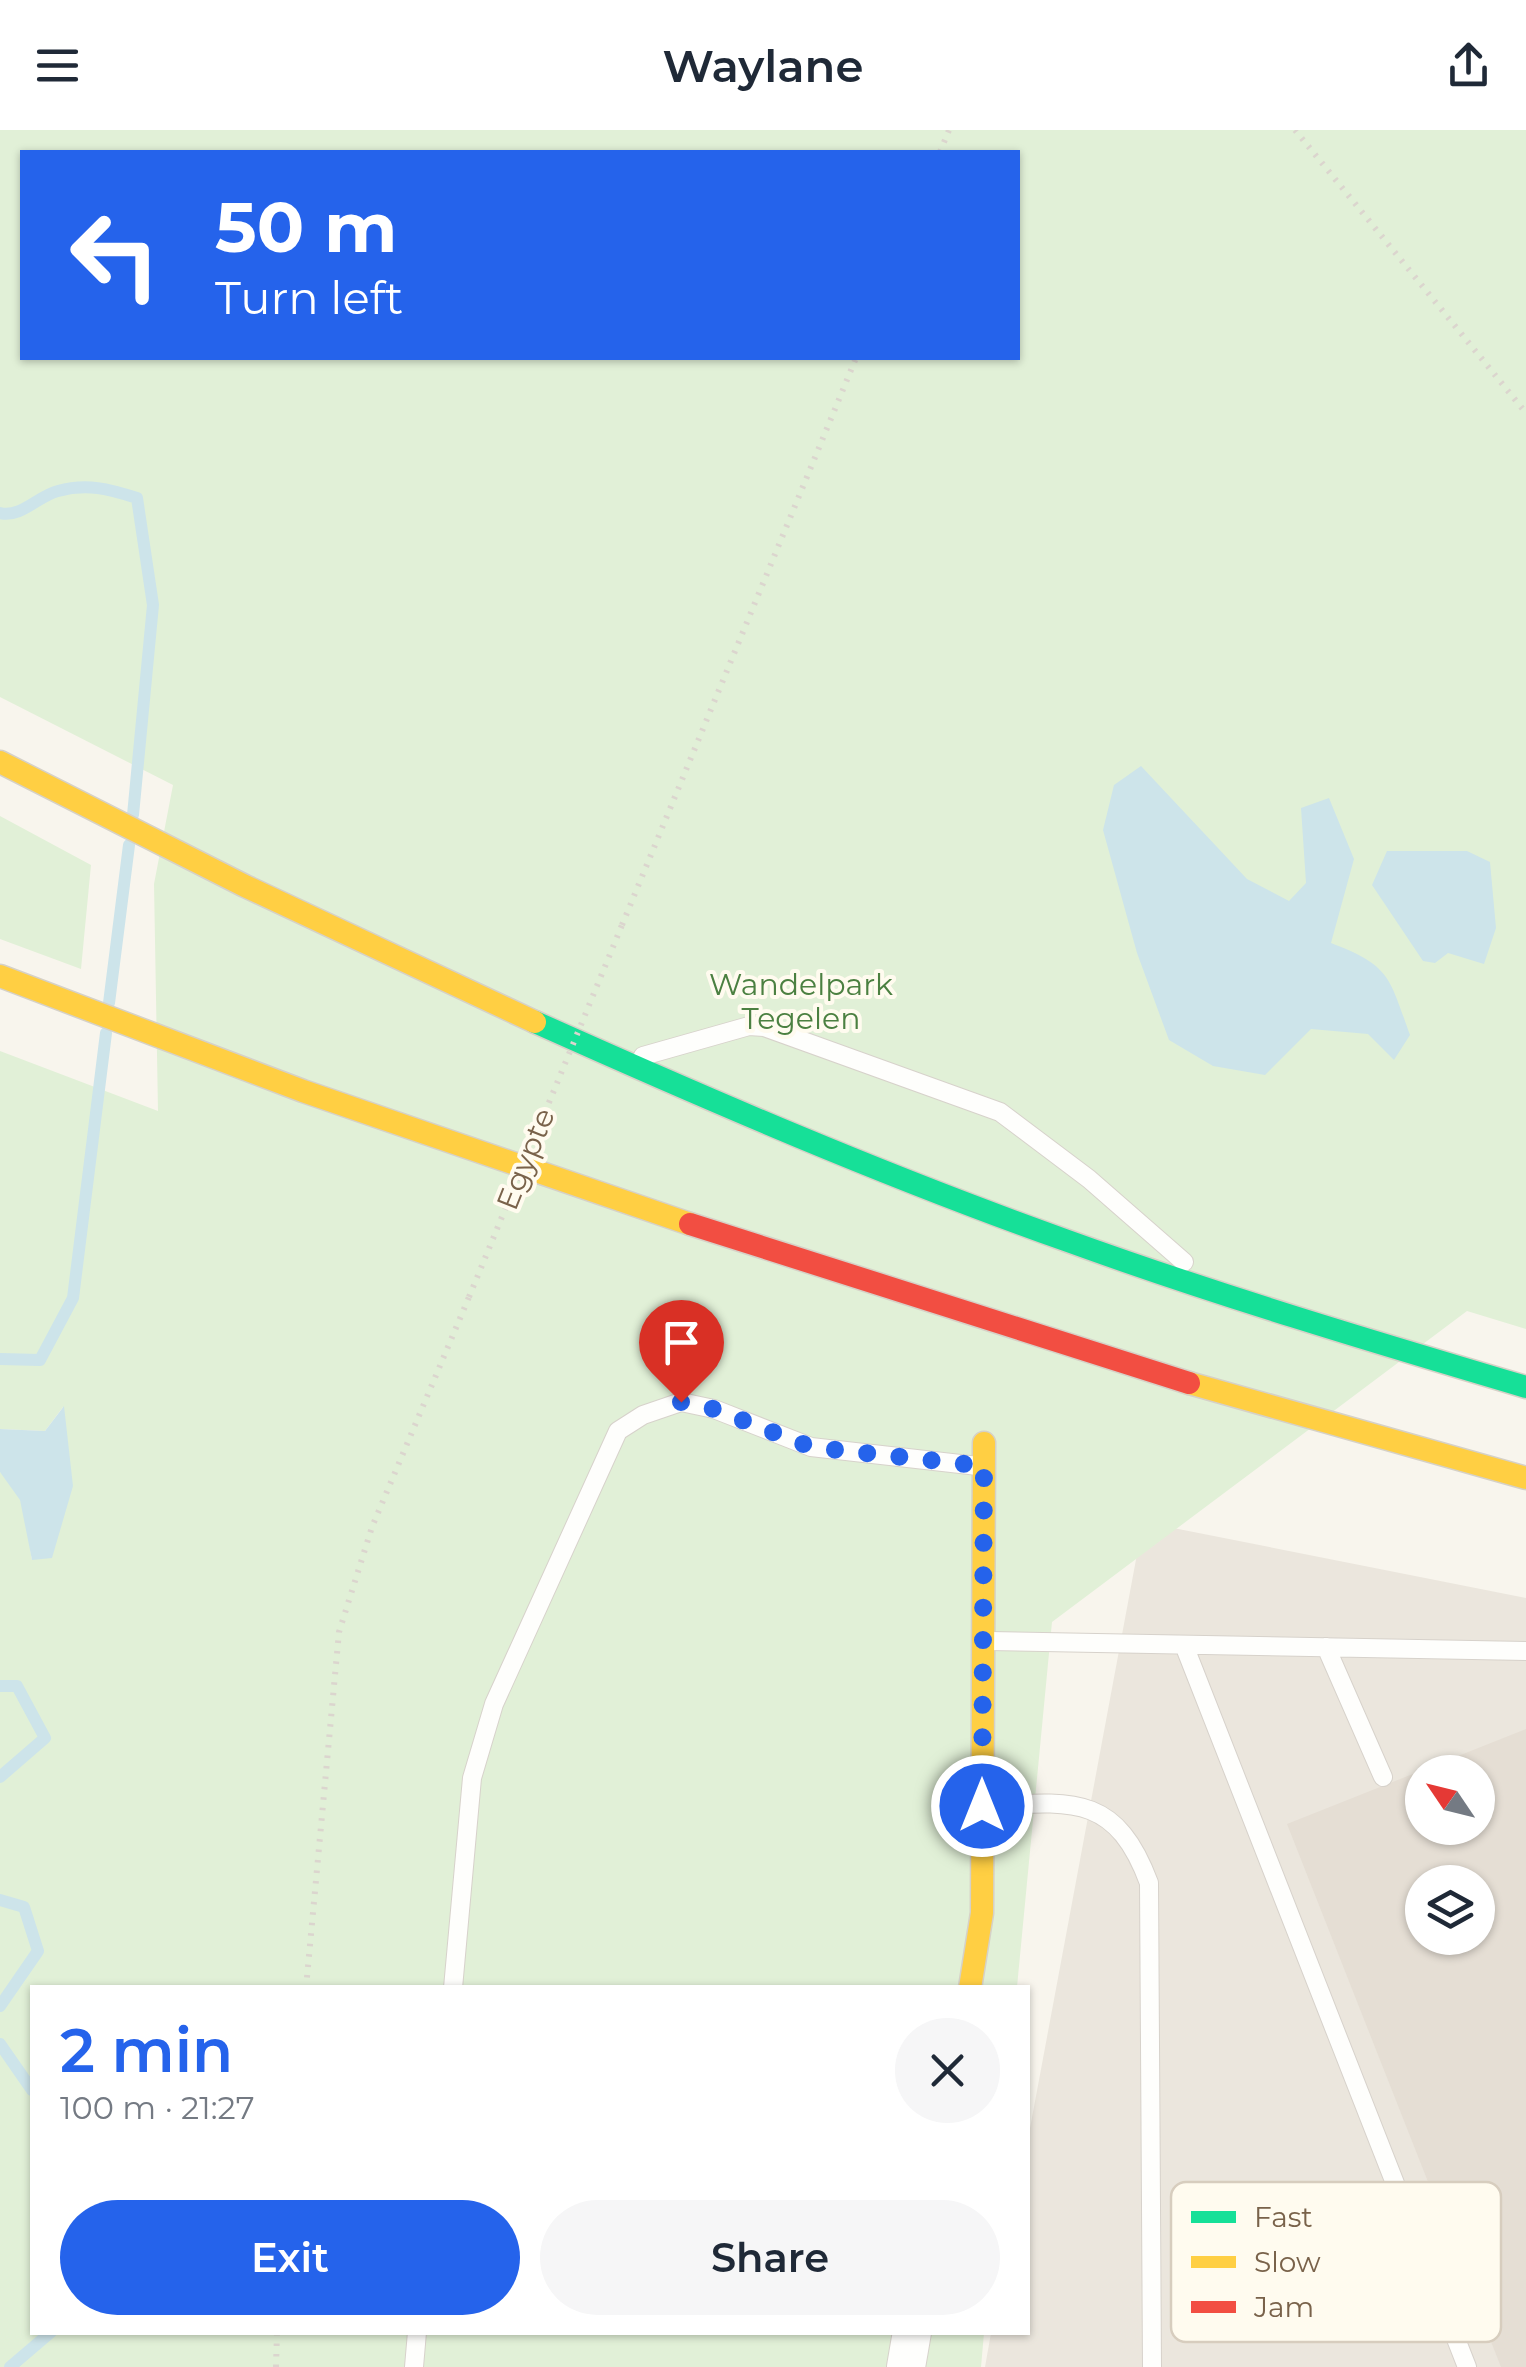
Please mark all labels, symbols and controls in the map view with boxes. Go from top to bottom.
icon: menu [30,38,85,93]
text: Waylane [663,38,863,93]
icon: share [1441,38,1496,93]
text: 50 m [215,184,397,270]
icon: left [50,190,180,320]
text: Turn left [215,270,403,325]
park label: Wandelpark Tegelen [709,966,893,1037]
street label: Egypte [488,1102,563,1215]
pin [639,1300,724,1403]
icon: arrive [654,1315,709,1370]
position arrow [930,1754,1034,1858]
north arrow [1405,1755,1495,1845]
map controls [1405,1755,1495,1955]
button: layers [1405,1865,1495,1955]
text: 2 min [60,2014,233,2087]
button: close [895,2018,1000,2123]
text: 100 m · 21:27 [60,2088,255,2127]
legend [1171,2182,1501,2342]
button: Exit [60,2200,520,2315]
button: Share [540,2200,1000,2315]
text: Fast [1254,2200,1313,2234]
text: Slow [1254,2245,1321,2279]
text: Jam [1253,2290,1314,2324]

